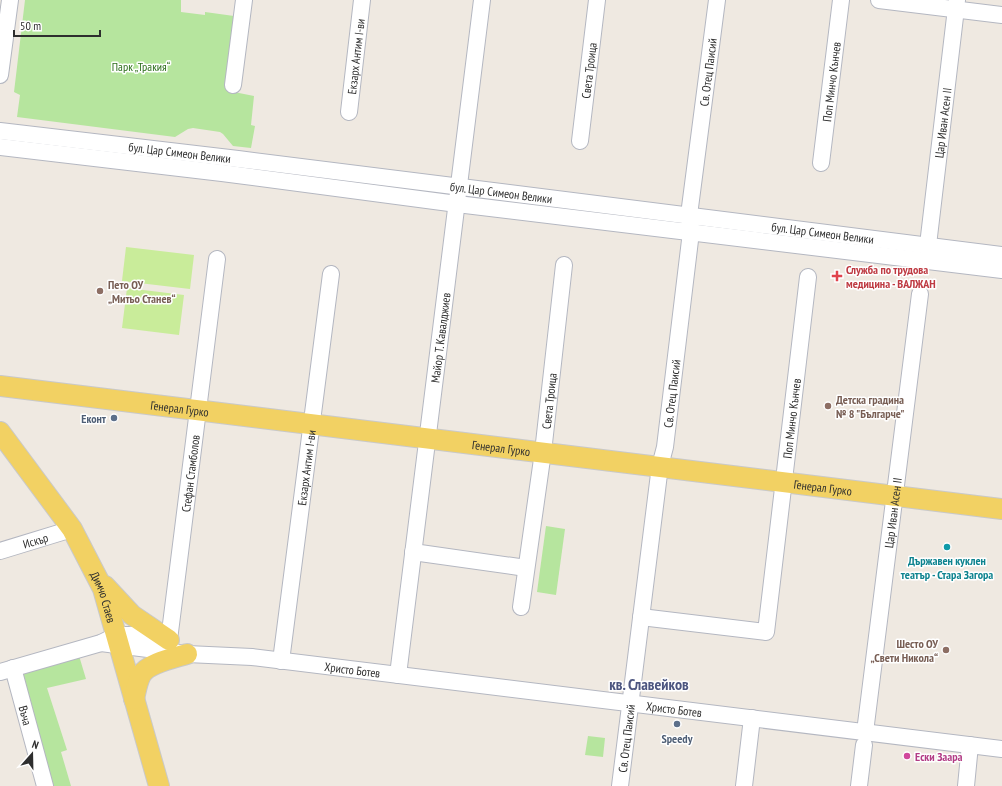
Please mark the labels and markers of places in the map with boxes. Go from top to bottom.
place label: Служба по трудова медицина - ВАЛЖАН [846,262,936,291]
marker: Служба по трудова медицина - ВАЛЖАН [831,270,843,282]
place label: Пето ОУ „Митьо Станев“ [108,277,176,306]
marker: Пето ОУ „Митьо Станев“ [95,286,105,296]
place label: Детска градина № 8 "Българче" [836,392,905,421]
marker: Детска градина № 8 "Българче" [823,401,833,411]
place label: Еконт [81,411,107,426]
marker: Еконт [109,413,119,423]
marker: Държавен куклен театър - Стара Загора [942,542,952,552]
place label: Държавен куклен театър - Стара Загора [901,553,993,582]
place label: Шесто ОУ „Свети Никола“ [870,636,938,665]
marker: Шесто ОУ „Свети Никола“ [941,645,951,655]
marker: Speedy [672,719,682,729]
place label: Speedy [661,731,693,746]
place label: Ески Заара [915,749,963,764]
marker: Ески Заара [902,751,912,761]

